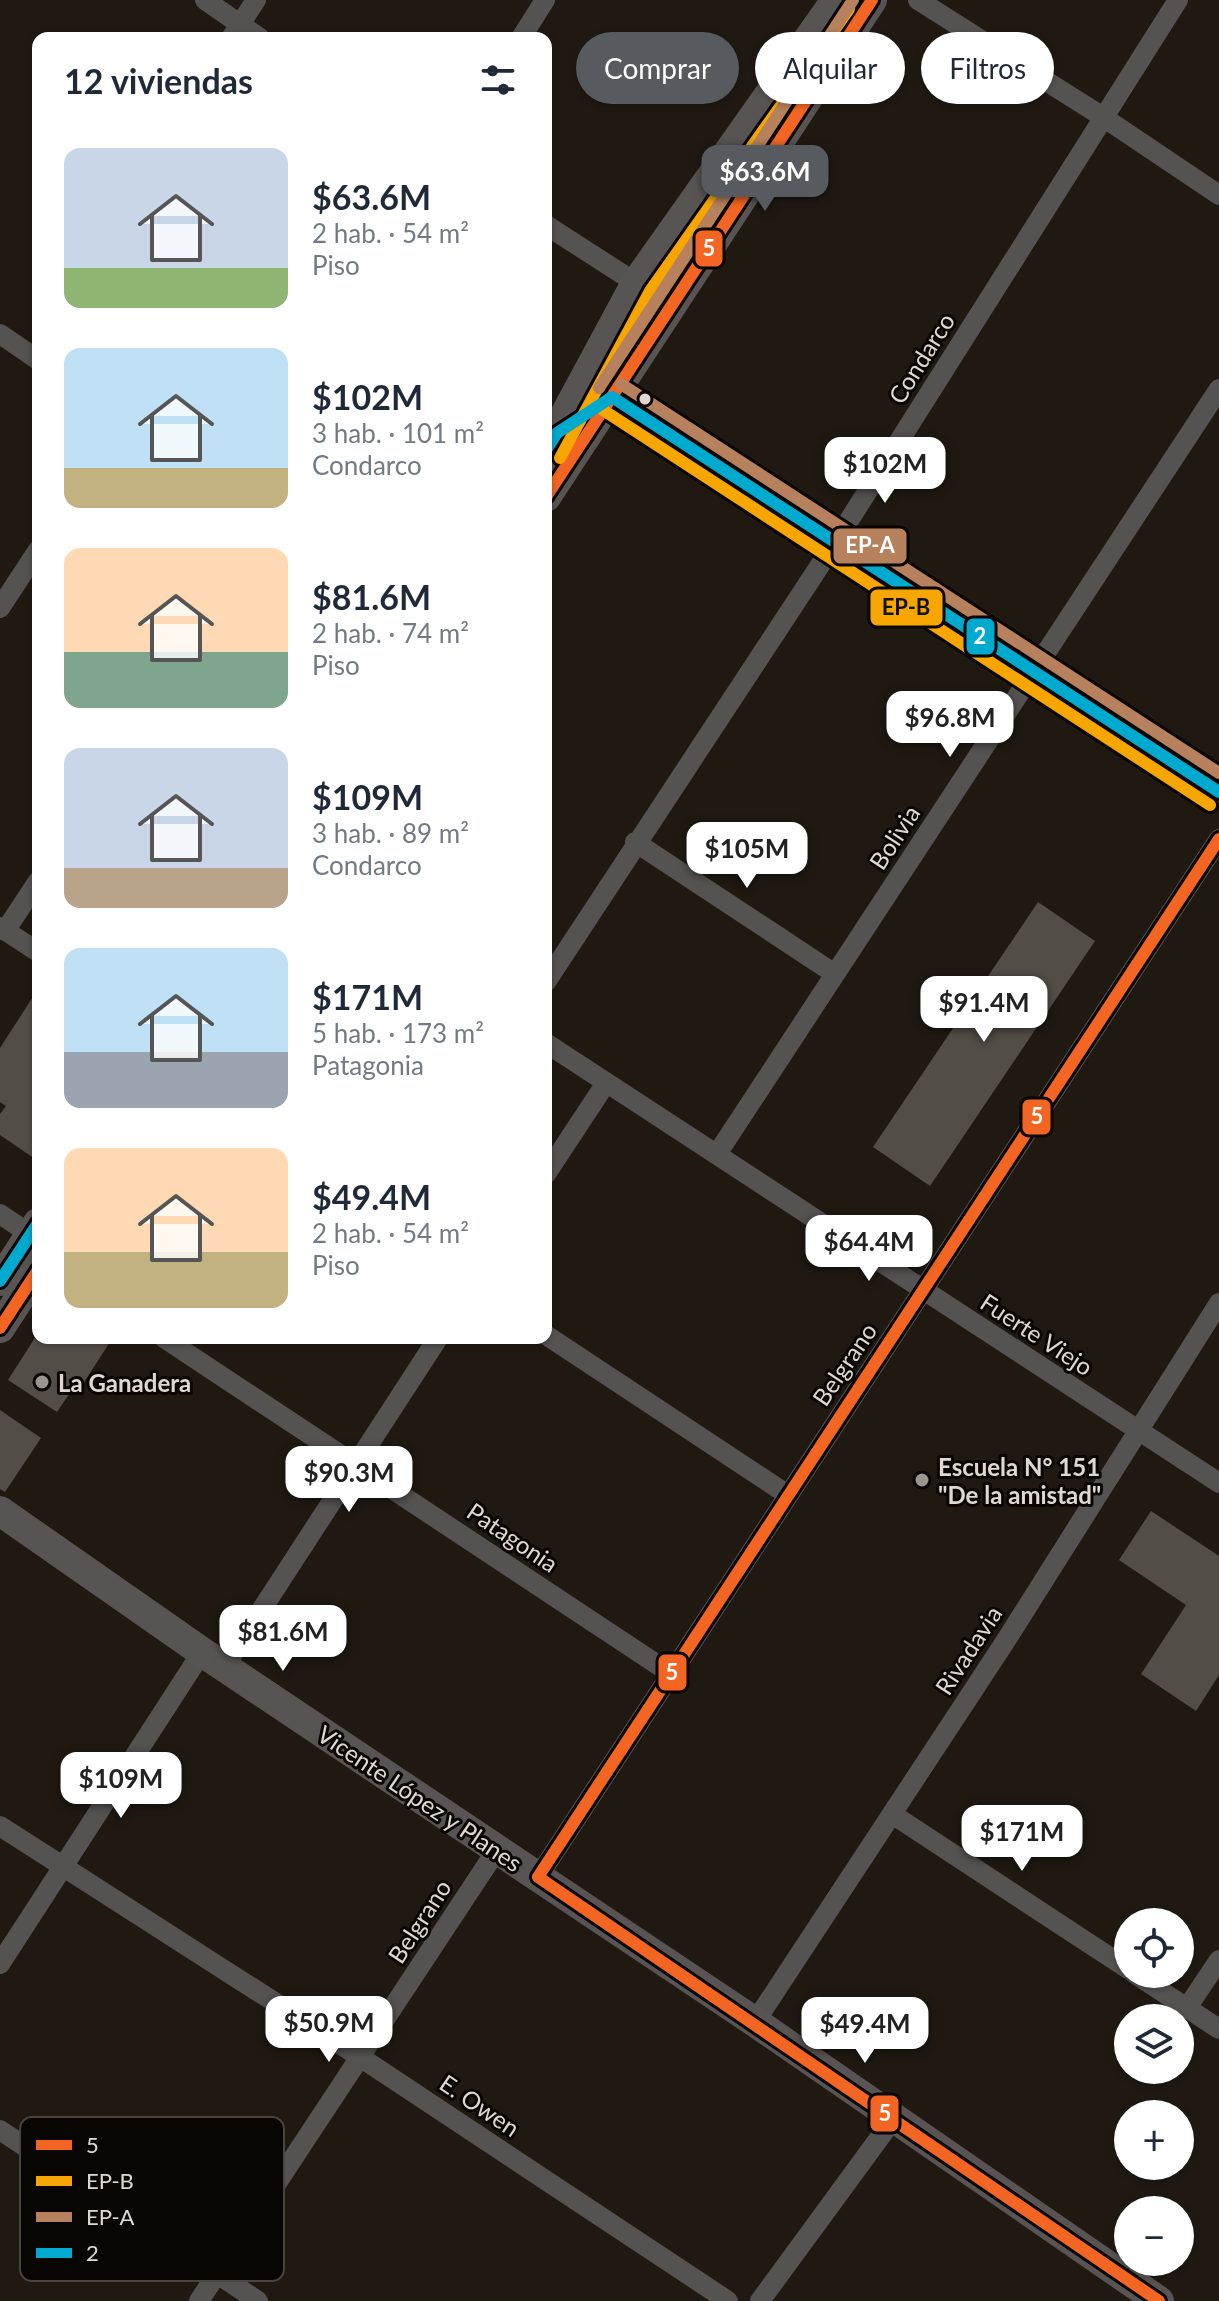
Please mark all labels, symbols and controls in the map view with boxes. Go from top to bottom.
chip: Comprar [576,32,739,104]
chip: Alquilar [755,32,905,104]
chip: Filtros [921,32,1054,104]
icon: filters [476,58,520,102]
text: 12 viviendas [64,60,253,101]
pin: $63.6M [700,145,830,213]
text: $63.6M [719,155,811,187]
text: $63.6M [312,176,431,217]
icon: home [128,180,224,276]
text: 2 hab. · 54 m² [312,217,469,249]
line badge: 5 [694,229,724,268]
text: 5 [703,234,715,261]
text: Piso [312,249,360,281]
street label: Condarco [882,307,960,409]
text: $102M [312,376,423,417]
icon: home [128,380,224,476]
unlabelled marker [637,391,653,407]
text: 3 hab. · 101 m² [312,417,484,449]
pin: $102M [829,437,941,505]
text: $102M [843,447,927,479]
text: Condarco [312,449,422,481]
line badge: EP-A [832,527,908,565]
text: EP-A [845,531,895,558]
text: $81.6M [312,576,431,617]
icon: home [128,580,224,676]
line badge: EP-B [869,588,944,627]
text: EP-B [882,593,930,620]
text: 2 hab. · 74 m² [312,617,469,649]
line badge: 2 [965,617,996,656]
text: 2 [974,622,986,649]
text: Piso [312,649,360,681]
pin: $96.8M [885,691,1015,759]
text: $96.8M [904,701,996,733]
text: $109M [312,776,423,817]
icon: home [128,780,224,876]
street label: Bolivia [863,800,925,874]
text: 3 hab. · 89 m² [312,817,469,849]
pin: $105M [691,822,803,890]
text: $105M [705,832,789,864]
text: Condarco [312,849,422,881]
text: $171M [312,976,423,1017]
pin: $91.4M [919,976,1049,1044]
icon: home [128,980,224,1076]
text: $91.4M [938,986,1030,1018]
text: 5 hab. · 173 m² [312,1017,484,1049]
text: Patagonia [312,1049,424,1081]
line badge: 5 [1021,1098,1052,1136]
text: 5 [1031,1102,1043,1129]
text: $49.4M [312,1176,431,1217]
icon: home [128,1180,224,1276]
pin: $64.4M [804,1215,934,1283]
text: 2 hab. · 54 m² [312,1217,469,1249]
text: $64.4M [823,1225,915,1257]
text: Piso [312,1249,360,1281]
street label: Fuerte Viejo [975,1287,1099,1381]
street label: Belgrano [806,1317,882,1411]
place label: La Ganadera [58,1368,191,1397]
marker: La Ganadera [33,1373,51,1391]
pin: $90.3M [284,1446,414,1514]
place label: Escuela N° 151 "De la amistad" [938,1452,1101,1509]
text: $90.3M [303,1456,395,1488]
marker: Escuela N° 151 "De la amistad" [913,1471,931,1489]
street label: Patagonia [462,1496,564,1578]
street label: Rivadavia [929,1600,1007,1700]
pin: $81.6M [218,1605,348,1673]
text: $81.6M [237,1615,329,1647]
line badge: 5 [657,1653,688,1692]
text: 5 [666,1658,678,1685]
street label: Vicente López y Planes [312,1719,528,1877]
pin: $109M [65,1752,177,1820]
text: $109M [79,1762,163,1794]
pin: $171M [966,1805,1078,1873]
text: $171M [980,1815,1064,1847]
street label: Belgrano [381,1874,457,1968]
map controls [1114,1908,1194,2276]
button: locate [1114,1908,1194,1988]
pin: $50.9M [264,1996,394,2064]
pin: $49.4M [800,1997,930,2065]
button: layers [1114,2004,1194,2084]
text: $50.9M [283,2006,375,2038]
text: $49.4M [819,2007,911,2039]
street label: E. Owen [435,2068,525,2142]
line badge: 5 [869,2094,900,2133]
text: 5 [879,2099,891,2126]
button: + [1114,2100,1194,2180]
legend [20,2117,284,2281]
text: 5 [86,2131,99,2158]
text: EP-B [86,2167,134,2194]
button: − [1114,2196,1194,2276]
text: EP-A [86,2203,135,2230]
text: 2 [86,2239,99,2266]

